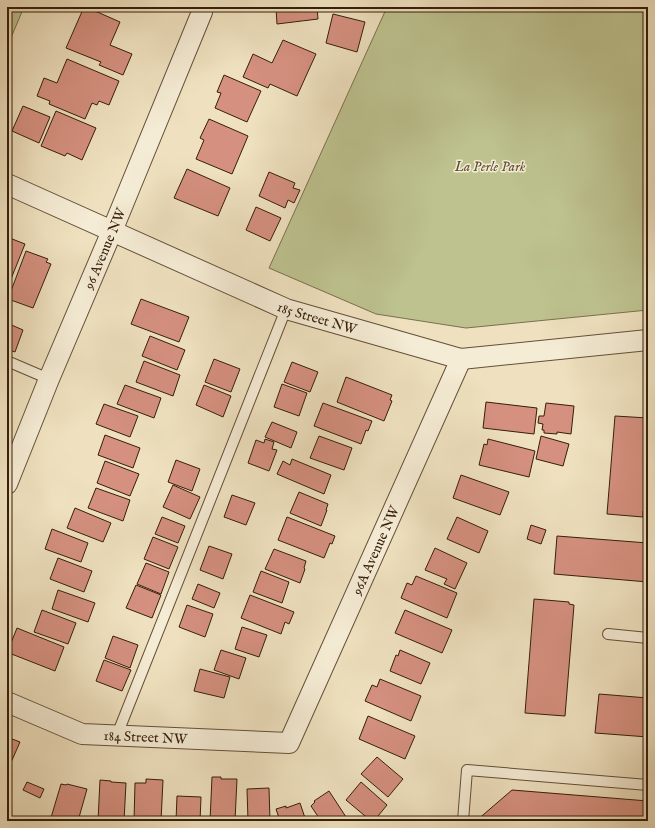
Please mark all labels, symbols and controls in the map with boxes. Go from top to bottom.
park label: La Perle Park [454,158,526,176]
street label: 96 Avenue NW [80,205,131,293]
street label: 185 Street NW [274,298,359,339]
street label: 96A Avenue NW [348,503,404,599]
street label: 184 Street NW [103,727,188,749]

